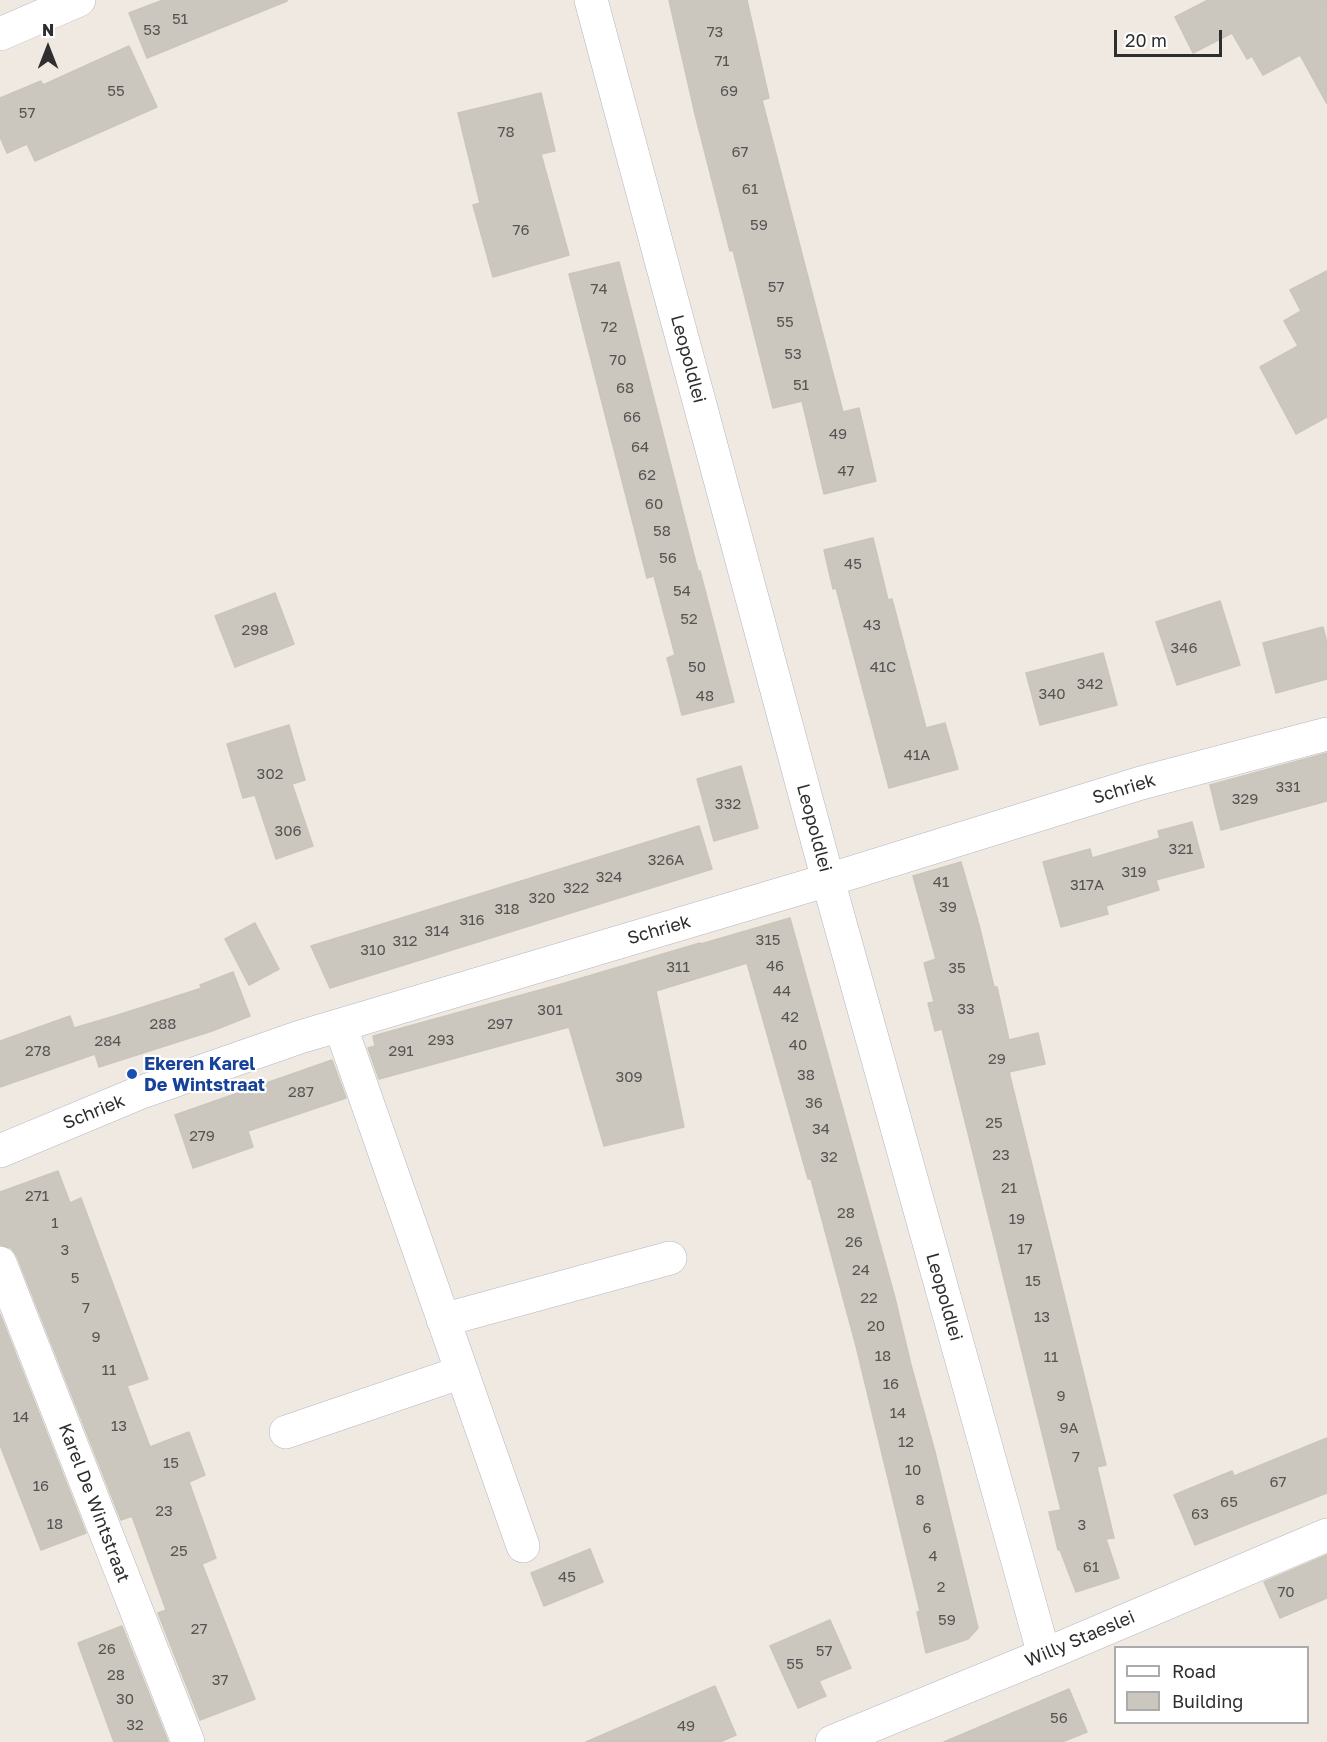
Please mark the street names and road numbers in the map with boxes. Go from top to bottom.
street label: Leopoldlei [666,312,710,406]
street label: Schriek [1090,769,1158,809]
street label: Leopoldlei [792,781,836,875]
street label: Schriek [625,911,693,949]
street label: Schriek [60,1090,128,1134]
street label: Leopoldlei [921,1250,967,1344]
street label: Karel De Wintstraat [54,1420,134,1586]
street label: Willy Staeslei [1022,1606,1138,1672]

